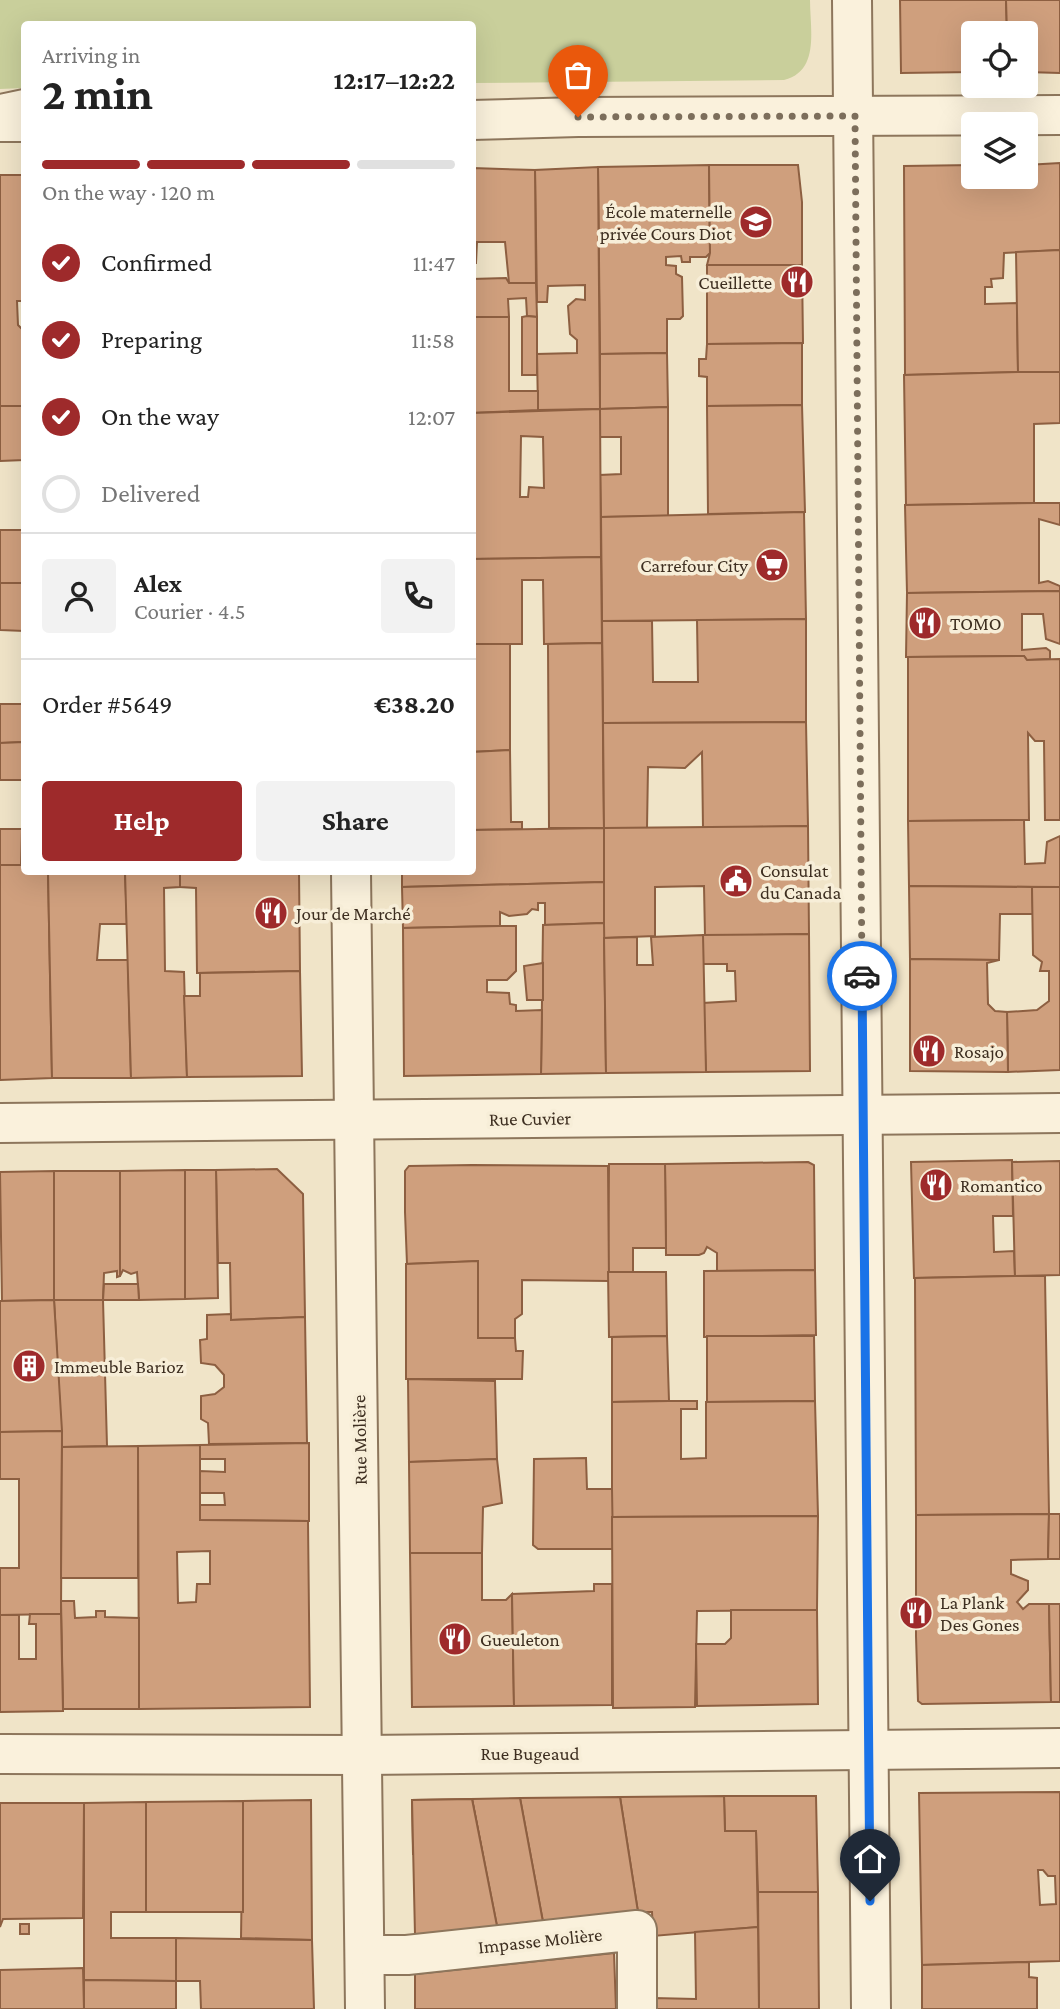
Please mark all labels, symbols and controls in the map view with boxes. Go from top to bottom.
map controls [961,21,1038,189]
button: locate [961,21,1038,98]
text: Arriving in [42,42,140,68]
pin [548,45,608,117]
icon: bag [559,56,597,94]
text: 12:17–12:22 [333,66,455,95]
text: 2 min [42,68,153,119]
button: layers [961,112,1038,189]
text: On the way · 120 m [42,179,215,205]
place label: École maternelle privée Cours Diot [600,201,733,244]
school or university icon: École maternelle privée Cours Diot [737,203,775,241]
icon: check [42,244,80,282]
text: Confirmed [101,248,212,277]
text: 11:47 [413,250,455,276]
restaurant icon: Cueillette [778,263,816,301]
place label: Cueillette [698,272,772,293]
icon: check [42,321,80,359]
text: Preparing [101,325,202,354]
text: 11:58 [411,327,455,353]
icon: check [42,398,80,436]
text: On the way [101,402,219,431]
text: 12:07 [408,404,455,430]
text: Delivered [101,479,200,508]
supermarket icon: Carrefour City [753,546,791,584]
place label: Carrefour City [640,555,748,576]
button: person [42,559,116,633]
button: phone [381,559,455,633]
text: Alex [134,569,182,598]
text: Courier · 4.5 [134,598,246,624]
restaurant icon: TOMO [906,604,944,642]
place label: TOMO [950,613,1001,634]
text: Order #5649 [42,690,172,719]
text: €38.20 [374,690,455,719]
button: Help [42,781,242,861]
button: Share [256,781,455,861]
place label: Consulat du Canada [760,860,842,903]
public building icon: Consulat du Canada [717,862,755,900]
restaurant icon: Jour de Marché [252,894,290,932]
place label: Jour de Marché [294,903,411,924]
courier [827,941,897,1011]
icon: car [843,957,881,995]
restaurant icon: Rosajo [910,1032,948,1070]
place label: Rosajo [954,1041,1004,1063]
street label: Rue Cuvier [489,1107,572,1130]
restaurant icon: Romantico [917,1166,955,1204]
place label: Romantico [960,1175,1042,1196]
building icon: Immeuble Barioz [10,1347,48,1385]
place label: Immeuble Barioz [54,1356,184,1377]
street label: Rue Molière [348,1395,371,1485]
place label: La Plank Des Gones [940,1592,1020,1635]
restaurant icon: La Plank Des Gones [897,1594,935,1632]
restaurant icon: Gueuleton [436,1620,474,1658]
place label: Gueuleton [480,1629,560,1650]
street label: Rue Bugeaud [480,1743,580,1764]
pin [840,1829,900,1901]
icon: home [851,1840,889,1878]
street label: Impasse Molière [477,1924,603,1957]

